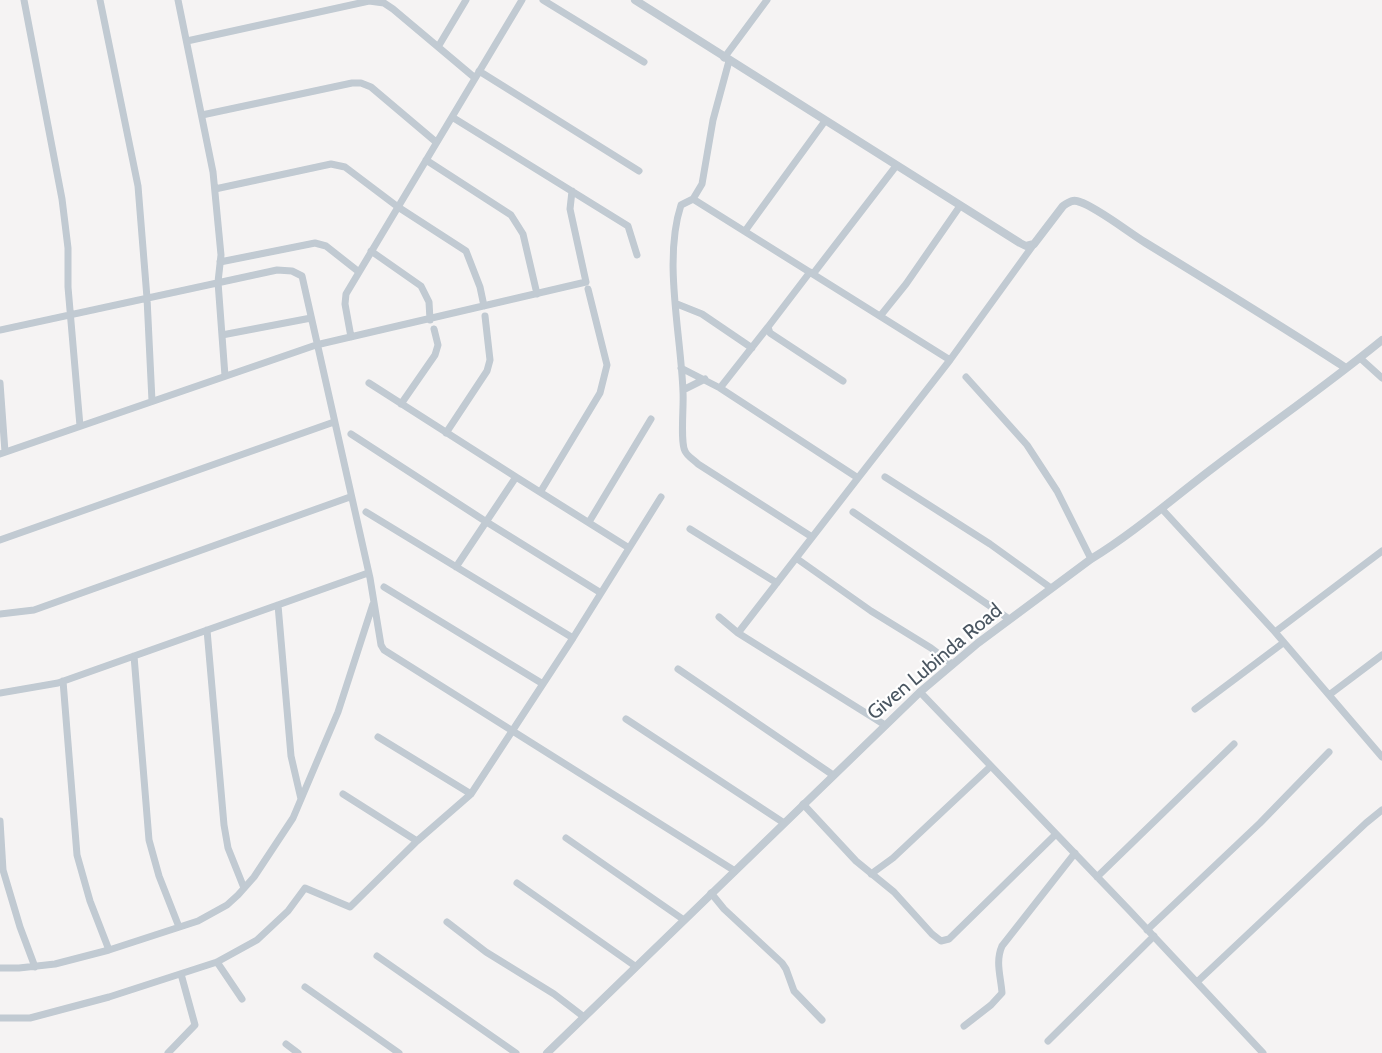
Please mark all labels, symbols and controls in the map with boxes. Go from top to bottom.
street label: Given Lubinda Road [863,599,1007,725]

